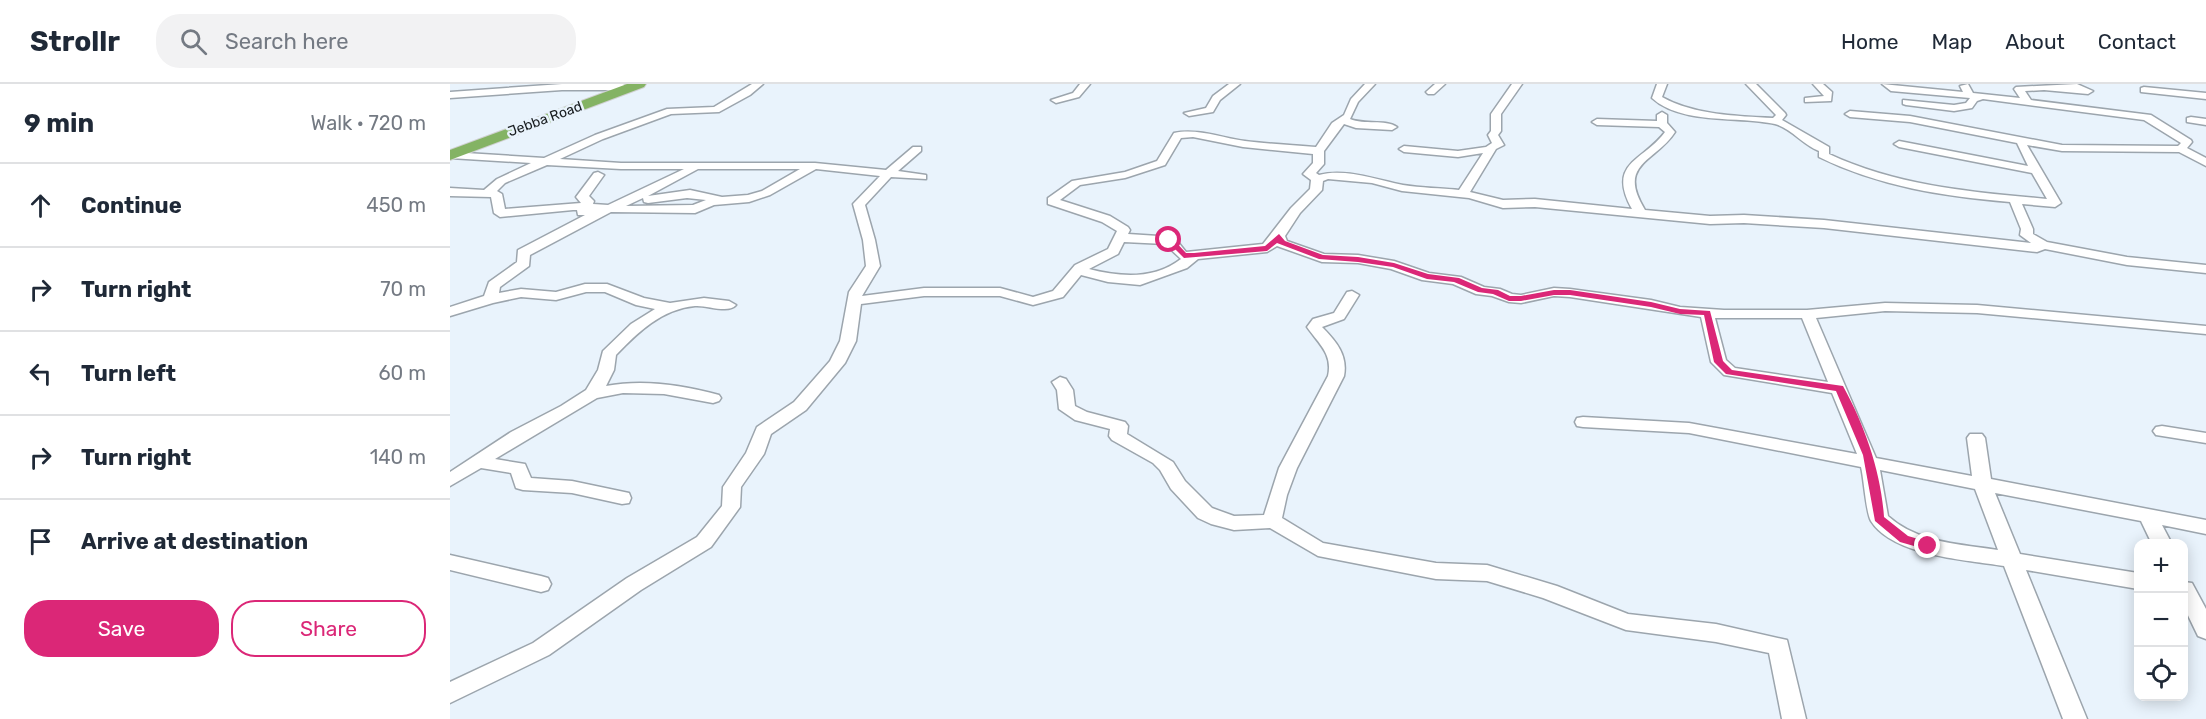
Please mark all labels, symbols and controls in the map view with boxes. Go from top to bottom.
search box [156,14,576,68]
text: Strollr [30,25,120,58]
icon: search [177,25,210,58]
text: Search here [225,28,348,55]
text: Home [1841,29,1898,54]
text: Map [1931,29,1972,54]
text: About [2005,29,2065,54]
text: Contact [2098,29,2176,54]
street label: Jebba Road [506,98,584,140]
text: 9 min [24,108,94,139]
text: Walk · 720 m [311,111,426,135]
icon: ahead [24,189,57,222]
text: Continue [81,192,182,219]
text: 450 m [366,193,426,217]
route start [1155,226,1181,252]
icon: right [24,273,57,306]
text: Turn right [81,276,191,303]
text: 70 m [380,277,426,301]
icon: left [24,357,57,390]
text: Turn left [81,360,176,387]
text: 60 m [379,361,426,385]
icon: right [24,441,57,474]
text: Turn right [81,444,191,471]
text: 140 m [370,445,426,469]
icon: arrive [24,525,57,558]
text: Arrive at destination [81,528,308,555]
route end [1914,532,1940,558]
map controls [2134,539,2188,701]
button: + [2134,539,2188,593]
button: − [2134,593,2188,647]
button: Save [24,600,219,657]
button: Share [231,600,426,657]
button: locate [2134,647,2188,701]

